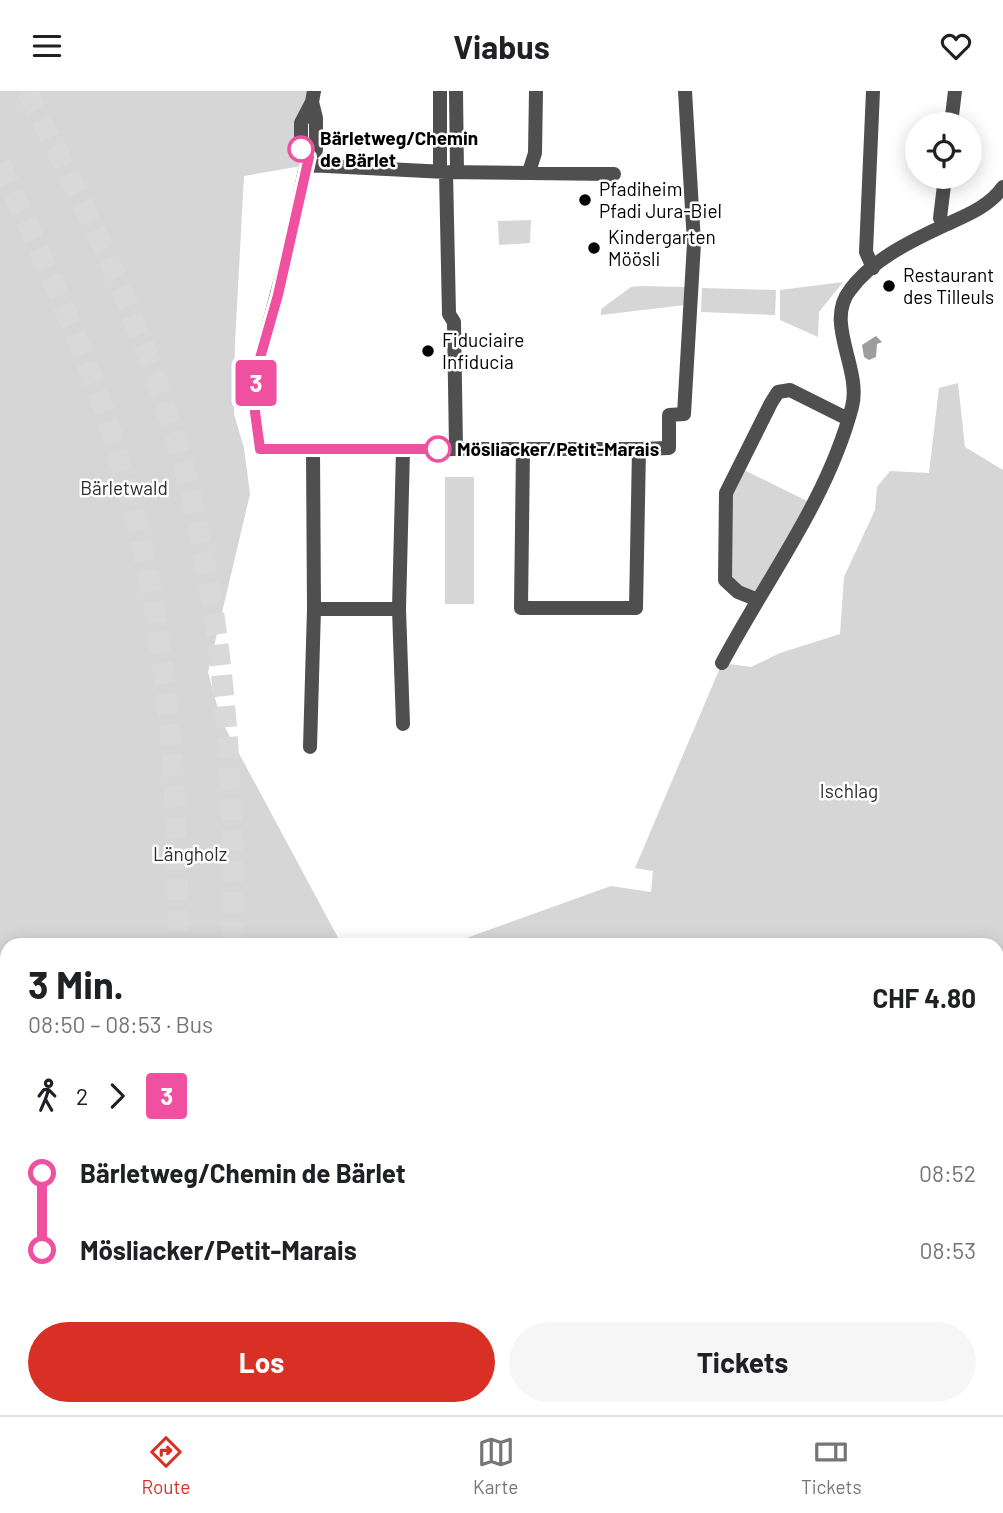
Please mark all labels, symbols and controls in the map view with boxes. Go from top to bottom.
icon: menu [28,27,66,65]
text: Viabus [453,27,550,65]
icon: heart [937,27,975,65]
map controls [905,112,982,189]
button: locate [905,112,982,189]
place label: Bärletweg/Chemin de Bärlet [320,126,478,171]
marker: Bärletweg/Chemin de Bärlet [288,136,314,162]
place label: Pfadiheim Pfadi Jura-Biel [599,177,722,222]
marker: Pfadiheim Pfadi Jura-Biel [577,192,593,208]
place label: Kindergarten Möösli [608,225,716,270]
marker: Kindergarten Möösli [586,240,602,256]
place label: Restaurant des Tilleuls [903,263,994,308]
marker: Restaurant des Tilleuls [881,278,897,294]
place label: Fiduciaire Infiducia [442,328,524,373]
marker: Fiduciaire Infiducia [420,343,436,359]
line badge: 3 [233,360,279,406]
text: 3 [250,368,262,397]
marker: Mösliacker/Petit-Marais [425,436,451,462]
place label: Mösliacker/Petit-Marais [457,437,659,460]
park label: Bärletwald [80,476,168,499]
park label: Ischlag [820,779,878,802]
park label: Längholz [153,842,227,865]
text: 3 Min. [28,961,124,1007]
text: CHF 4.80 [872,982,976,1013]
text: 08:50 – 08:53 · Bus [28,1010,213,1038]
icon: walk [28,1077,66,1115]
icon: forward [98,1077,136,1115]
text: 3 [160,1081,173,1110]
text: 2 [76,1082,88,1110]
text: Bärletweg/Chemin de Bärlet [80,1157,406,1188]
text: 08:52 [919,1159,976,1187]
text: Mösliacker/Petit-Marais [80,1234,357,1265]
text: 08:53 [920,1236,976,1264]
button: Los [28,1322,495,1402]
button: Tickets [509,1322,976,1402]
tab: Route [141,1433,190,1498]
tab: Karte [473,1433,518,1498]
tab: Tickets [801,1433,862,1498]

